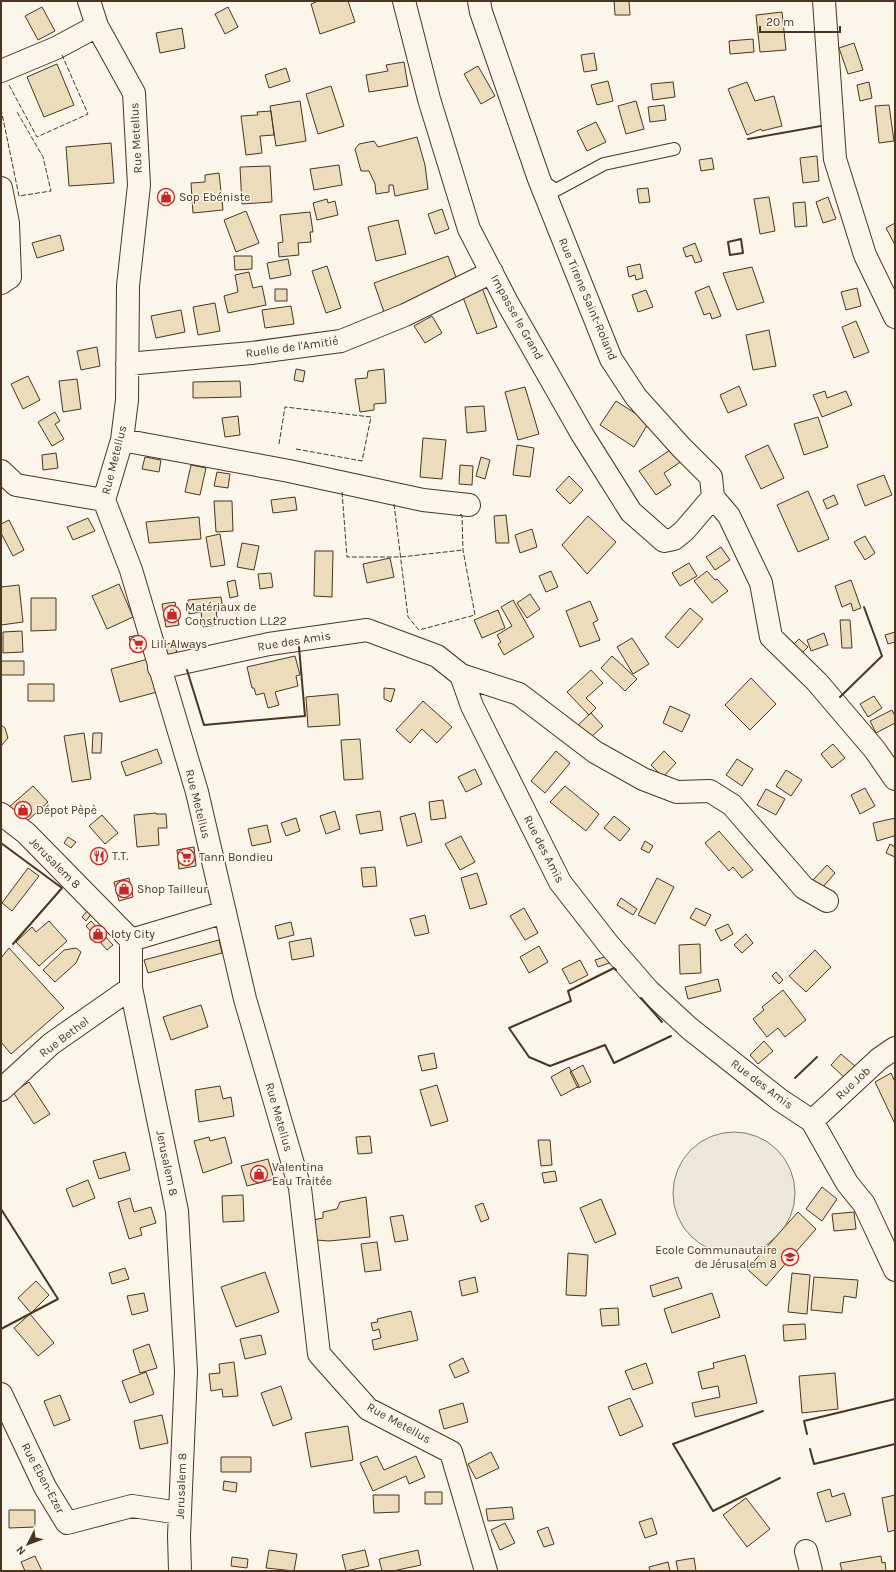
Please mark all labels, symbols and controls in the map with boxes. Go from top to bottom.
scale bar [760,8,840,34]
text: 20 m [766,15,794,29]
street label: Rue Metellus [127,102,145,174]
shop icon: Sop Ebéniste [156,187,176,207]
place label: Sop Ebéniste [179,190,251,204]
street label: Rue Tirene Saint-Roland [556,236,620,362]
street label: Impasse le Grand [488,272,546,362]
street label: Ruelle de l'Amitié [245,334,339,360]
street label: Rue Metellus [99,424,129,496]
place label: Matériaux de Construction L.L22 [185,600,287,628]
shop icon: Matériaux de Construction L.L22 [162,604,182,624]
street label: Rue des Amis [256,628,332,654]
supermarket icon: Lili Always [128,634,148,654]
place label: Lili Always [151,637,207,651]
street label: Rue Metellus [183,768,213,840]
shop icon: Dépot Pèpè [13,800,33,820]
place label: Dépot Pèpè [36,803,97,817]
street label: Rue des Amis [521,813,567,885]
street label: Jerusalem 8 [27,835,83,891]
restaurant icon: T.T. [89,846,109,866]
supermarket icon: Tann Bondieu [176,847,196,867]
place label: T.T. [112,849,128,863]
place label: Tann Bondieu [199,850,273,864]
shop icon: Shop Tailleur [114,879,134,899]
place label: Shop Tailleur [137,882,208,896]
shop icon: loty City [88,924,108,944]
place label: loty City [111,927,155,941]
street label: Rue Bethel [36,1014,92,1060]
street label: Rue des Amis [728,1056,796,1112]
street label: Rue Job [833,1064,873,1102]
street label: Rue Metellus [262,1081,296,1153]
street label: Jerusalem 8 [153,1129,181,1197]
place label: Valentina Eau Traitée [272,1160,332,1188]
shop icon: Valentina Eau Traitée [249,1164,269,1184]
place label: Ecole Communautaire de Jérusalem 8 [655,1243,777,1271]
school or university icon: Ecole Communautaire de Jérusalem 8 [780,1247,800,1267]
street label: Rue Metellus [365,1400,433,1446]
street label: Rue Eben-Ezer [19,1440,68,1516]
street label: Jerusalem 8 [173,1453,189,1519]
north arrow [8,1524,48,1564]
text: N [13,1543,28,1558]

